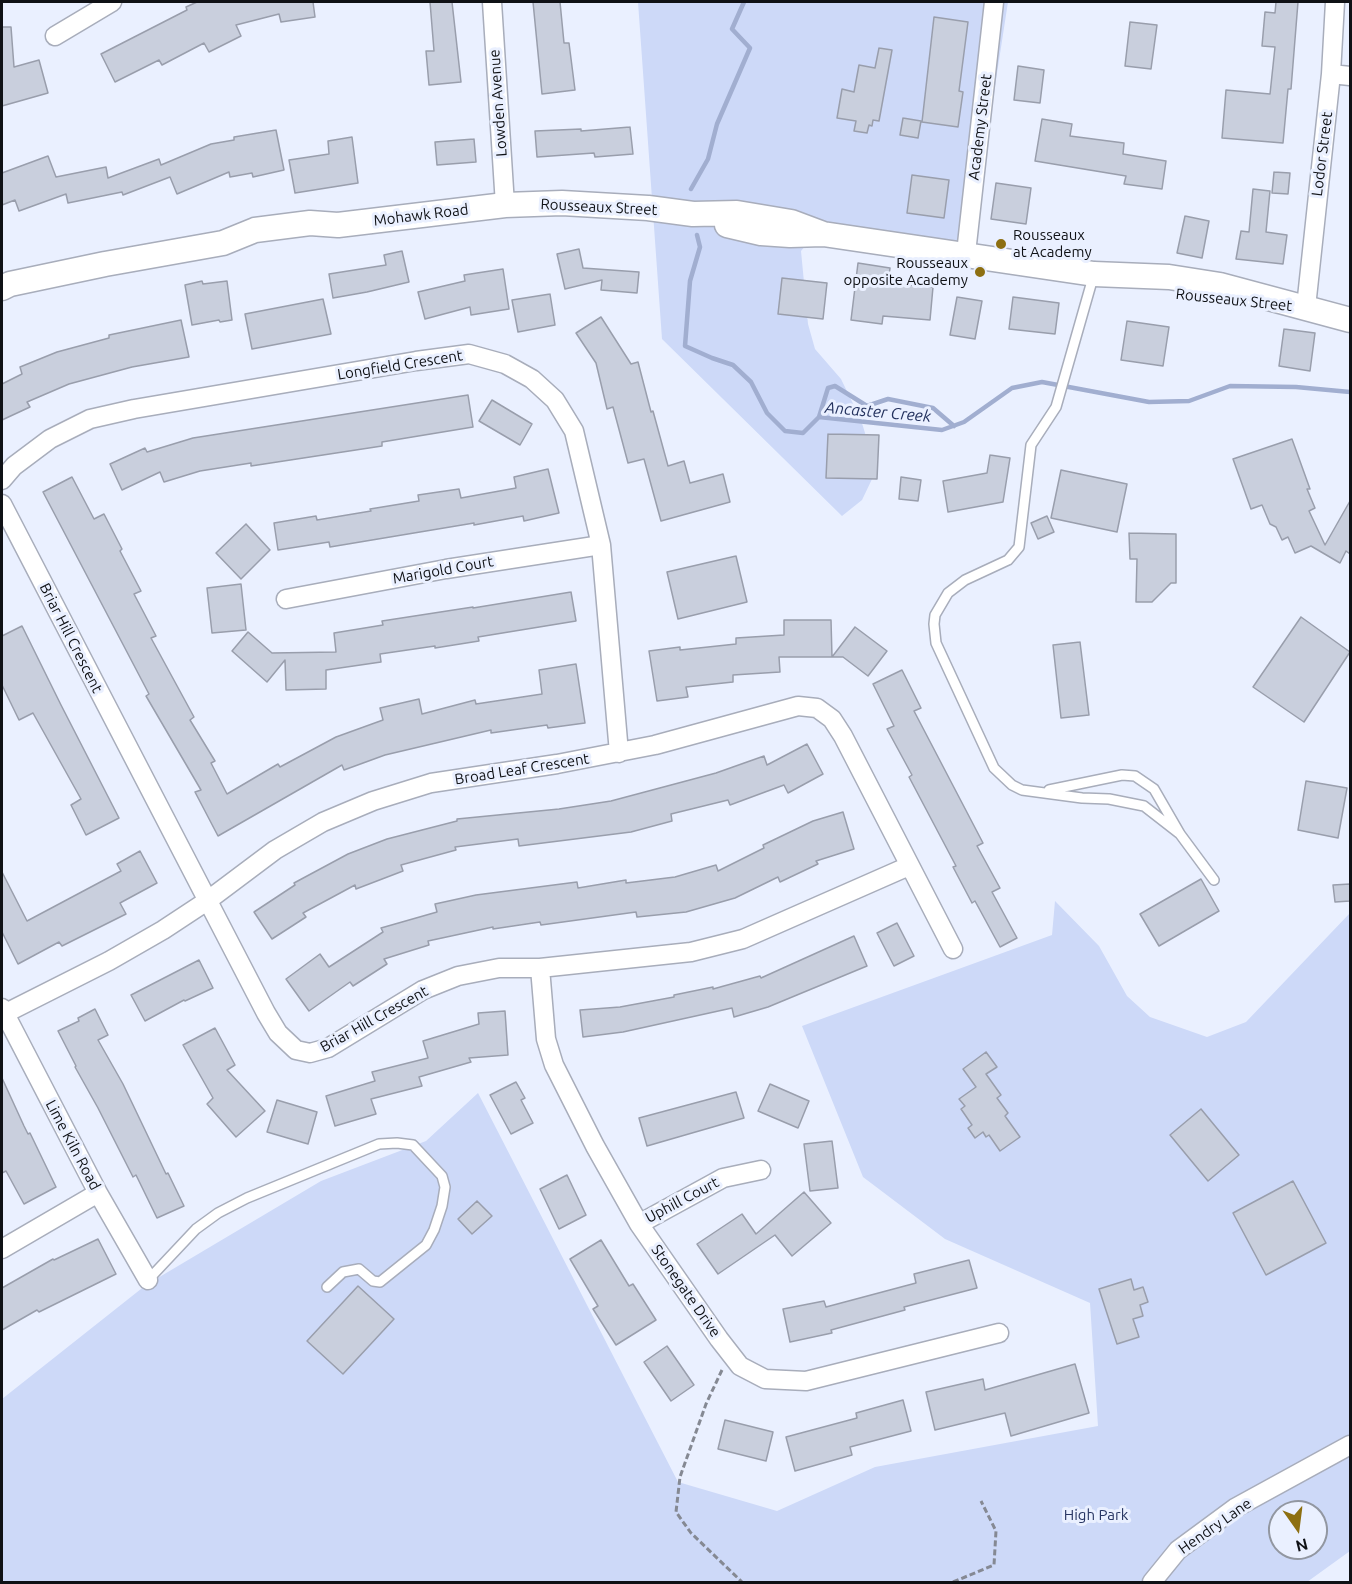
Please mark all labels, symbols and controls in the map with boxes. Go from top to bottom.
street label: Lowden Avenue [485,49,511,157]
street label: Academy Street [965,73,995,181]
street label: Lodor Street [1308,111,1336,197]
street label: Rousseaux Street [540,195,658,219]
street label: Mohawk Road [373,200,469,230]
place label: Rousseaux at Academy [1013,226,1092,261]
marker: Rousseaux at Academy [994,237,1008,251]
place label: Rousseaux opposite Academy [844,254,968,289]
marker: Rousseaux opposite Academy [973,265,987,279]
street label: Rousseaux Street [1175,285,1293,315]
street label: Longfield Crescent [336,346,464,384]
water label: Ancaster Creek [824,398,932,426]
street label: Marigold Court [391,552,495,588]
street label: Briar Hill Crescent [36,580,106,696]
street label: Broad Leaf Crescent [453,749,591,789]
street label: Briar Hill Crescent [317,982,431,1056]
street label: Lime Kiln Road [42,1097,104,1193]
street label: Uphill Court [642,1173,722,1227]
street label: Stonegate Drive [647,1241,725,1341]
street label: Hendry Lane [1175,1494,1255,1558]
north arrow [1268,1500,1328,1560]
park label: High Park [1064,1506,1128,1524]
text: N [1294,1535,1310,1556]

